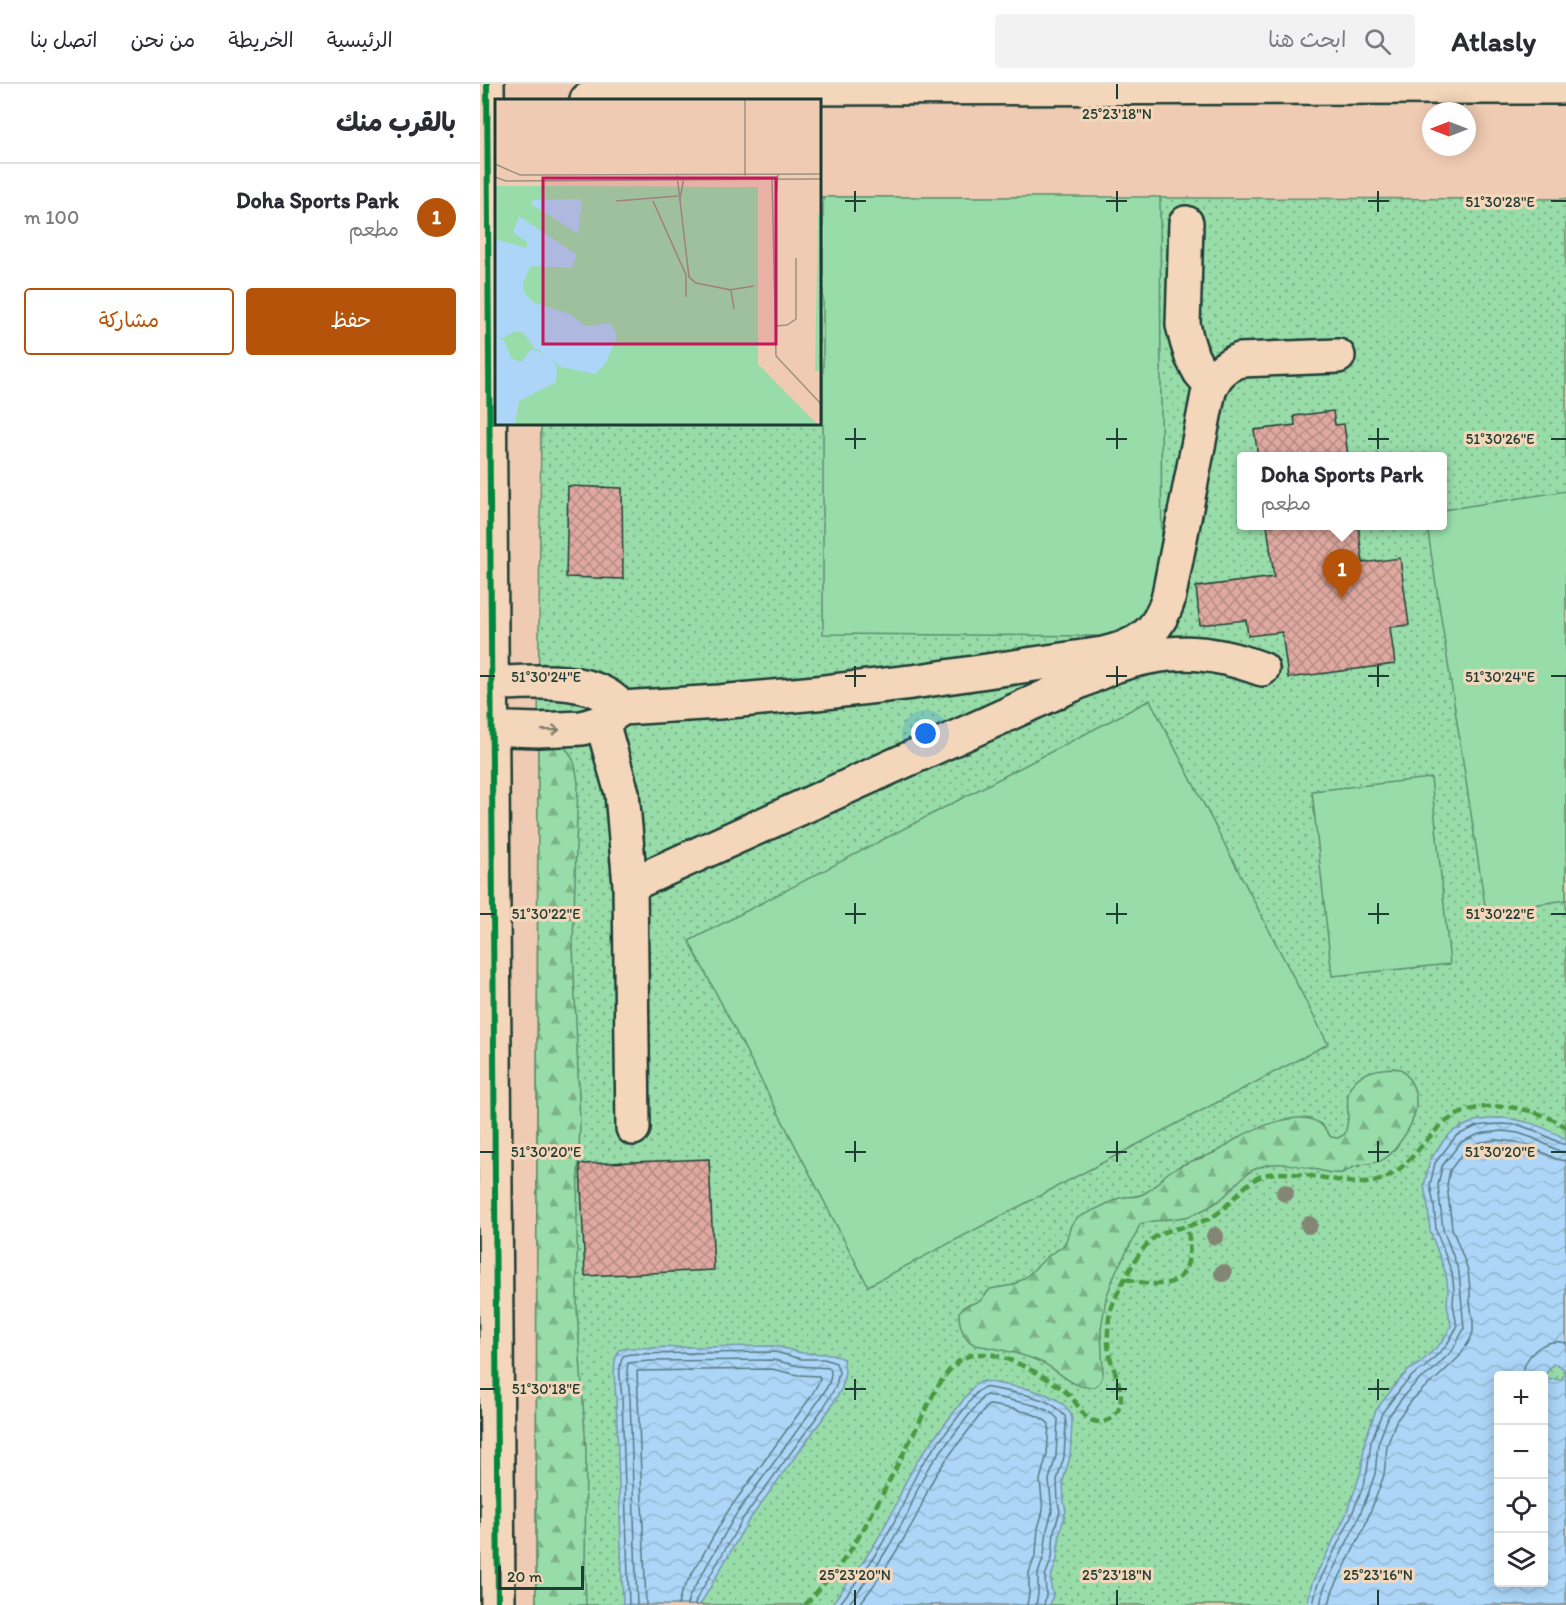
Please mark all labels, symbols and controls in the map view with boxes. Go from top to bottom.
search box [995,14,1415,68]
text: Atlasly [1451,24,1536,58]
icon: search [1361,25,1394,58]
text: ابحث هنا [1268,26,1346,53]
text: اتصل بنا [30,27,98,52]
text: من نحن [131,27,195,52]
text: الخريطة [228,27,294,52]
text: الرئيسية [327,27,393,52]
inset map [495,99,820,424]
north arrow [1422,102,1476,156]
text: 25°23'18"N [1082,105,1152,123]
text: بالقرب منك [336,106,456,138]
text: Doha Sports Park [236,187,399,214]
text: 51°30'28"E [1465,193,1535,211]
text: 100 m [24,205,79,229]
text: 1 [432,205,441,229]
text: مطعم [348,217,399,241]
button: مشاركة [24,288,234,355]
button: حفظ [246,288,456,355]
text: 51°30'26"E [1465,430,1535,448]
popup [1237,452,1447,530]
text: Doha Sports Park [1261,461,1424,488]
text: مطعم [1261,491,1311,515]
pin: 1 [1322,550,1362,599]
text: 51°30'24"E [511,668,581,686]
text: 51°30'24"E [1465,668,1535,686]
your location [911,719,940,748]
one-way arrow [541,724,561,736]
text: 51°30'22"E [511,905,581,923]
text: 51°30'22"E [1465,905,1535,923]
text: 51°30'20"E [511,1143,581,1161]
text: 51°30'20"E [1465,1143,1535,1161]
map controls [1494,1371,1548,1587]
button: + [1494,1371,1548,1425]
text: 51°30'18"E [512,1380,580,1398]
button: − [1494,1425,1548,1479]
button: locate [1494,1479,1548,1533]
button: layers [1494,1533,1548,1587]
scale bar [498,1563,584,1590]
text: 25°23'20"N [819,1566,891,1584]
text: 25°23'18"N [1082,1566,1152,1584]
text: 25°23'16"N [1343,1566,1413,1584]
text: 20 m [507,1567,542,1586]

